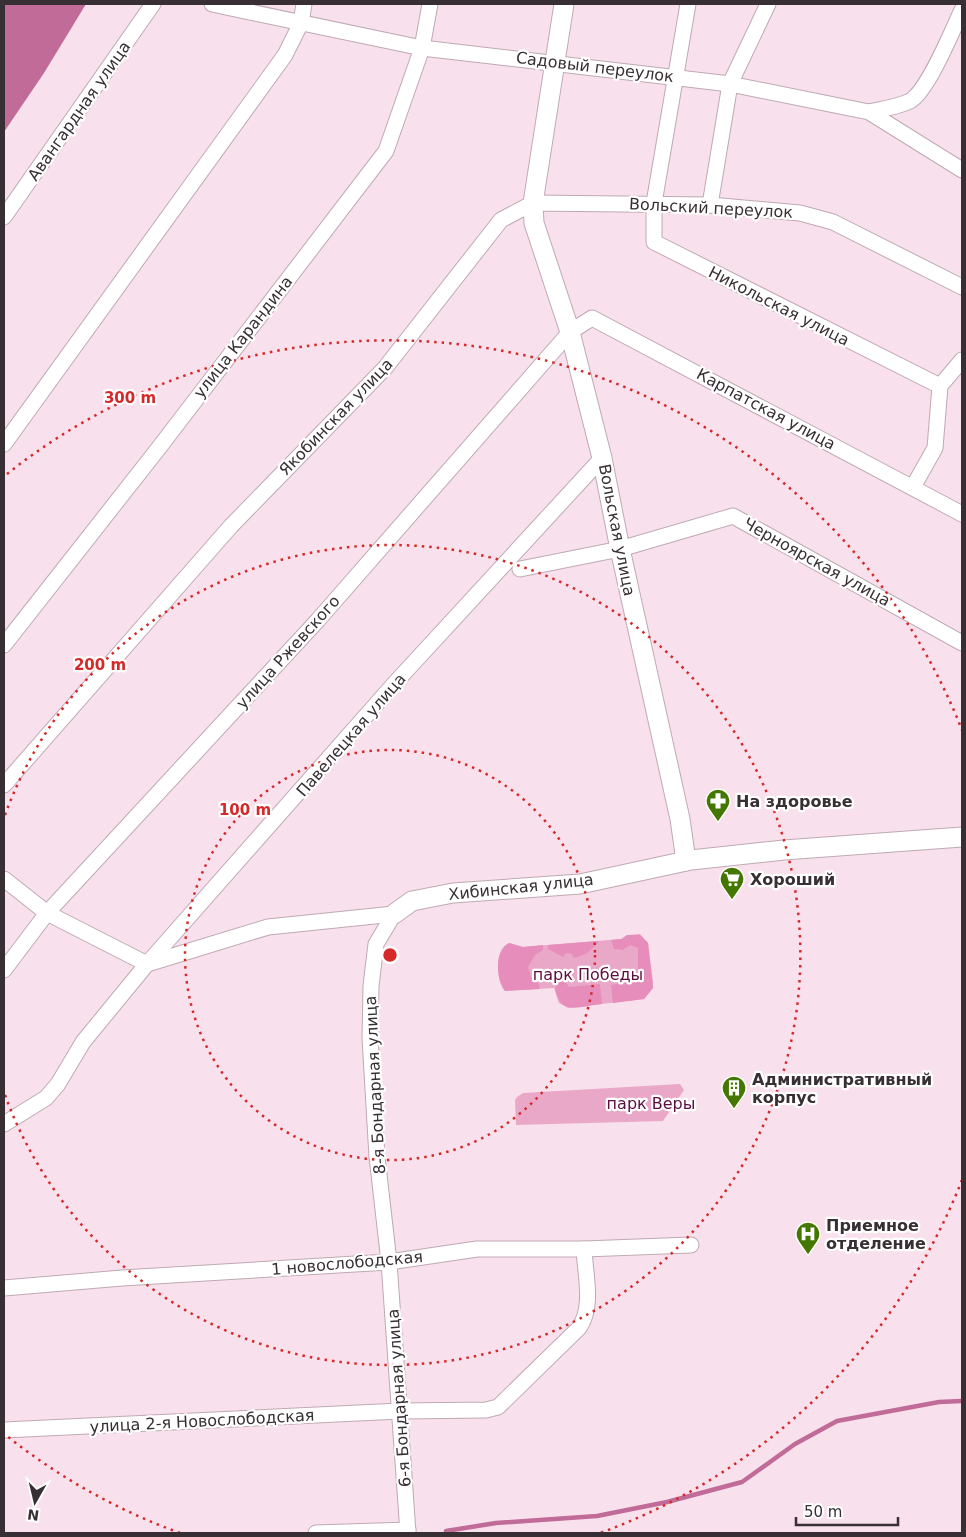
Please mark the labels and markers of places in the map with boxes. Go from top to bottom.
pharmacy icon: На здоровье [705,788,731,822]
place label: На здоровье [736,792,853,811]
supermarket icon: Хороший [719,866,745,900]
place label: Хороший [750,870,835,889]
centre of rings [381,946,399,964]
place label: Административный корпус [752,1070,932,1107]
building icon: Административный корпус [721,1075,747,1109]
place label: Приемное отделение [826,1216,926,1253]
hospital icon: Приемное отделение [795,1221,821,1255]

